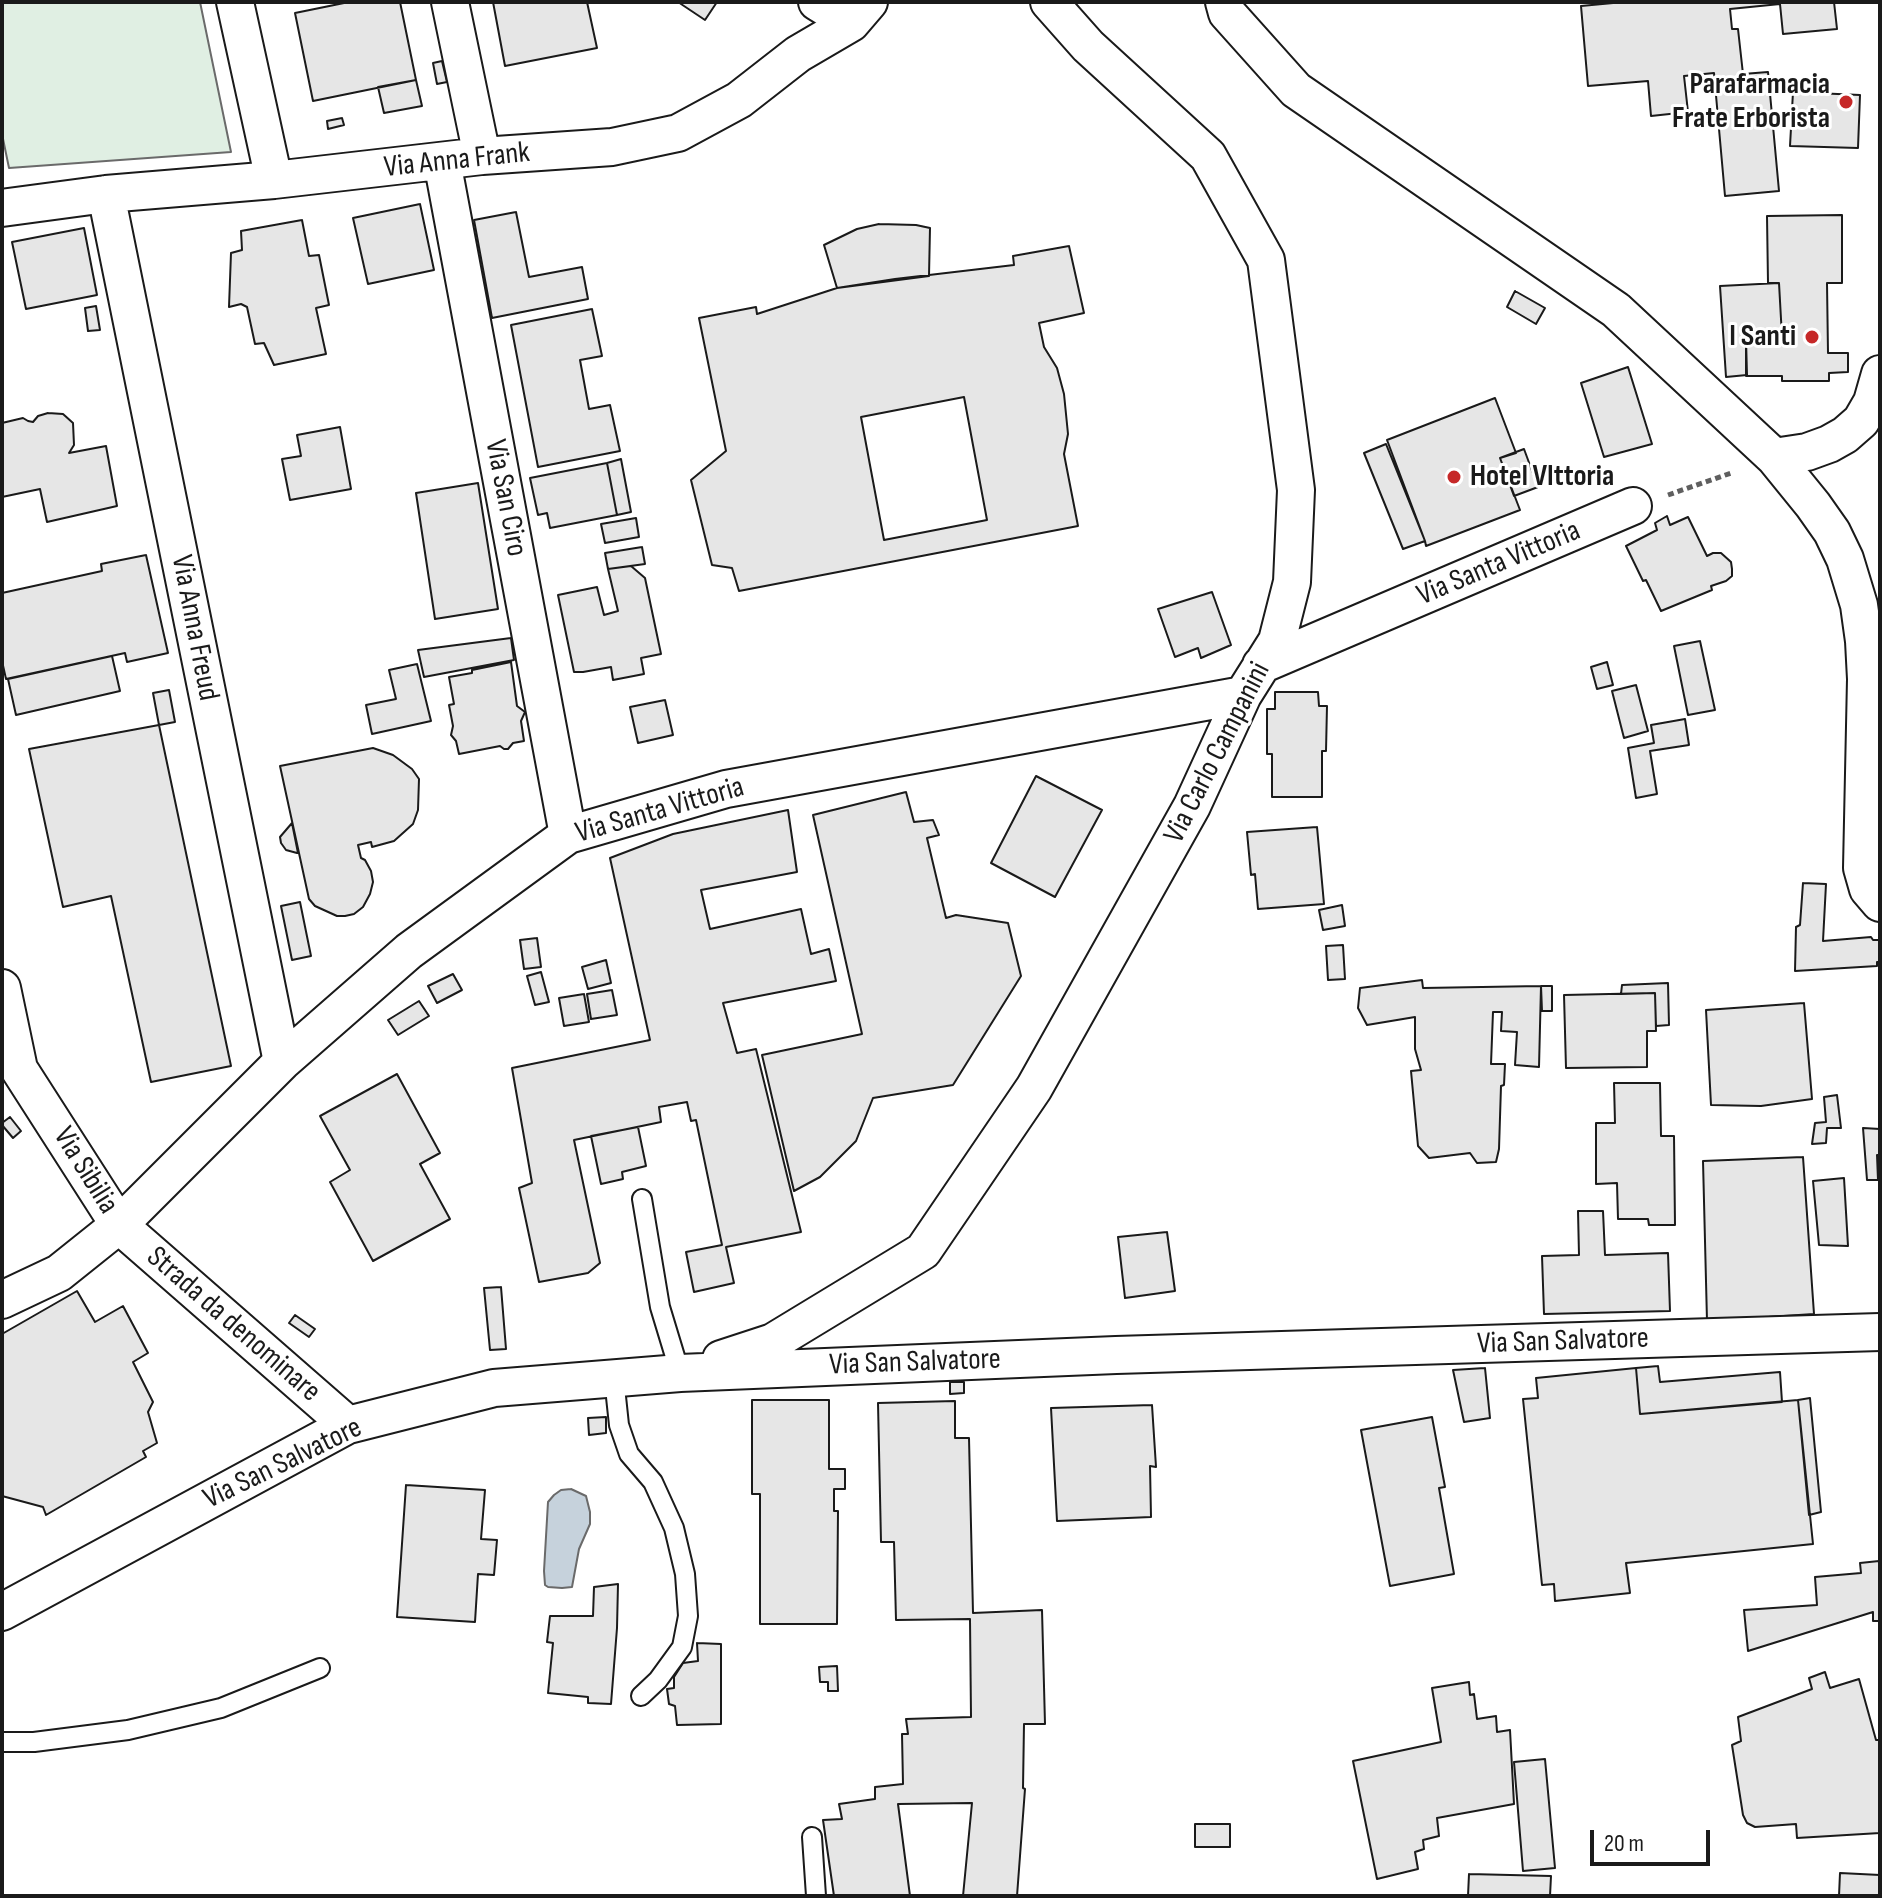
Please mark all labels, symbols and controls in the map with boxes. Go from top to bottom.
place label: Parafarmacia Frate Erborista [1672,67,1830,138]
marker: Parafarmacia Frate Erborista [1837,93,1855,111]
street label: Via Anna Frank [382,135,532,187]
place label: I Santi [1729,319,1796,355]
marker: I Santi [1803,328,1821,346]
street label: Via San Ciro [476,437,534,559]
place label: Hotel VIttoria [1470,459,1614,495]
marker: Hotel VIttoria [1445,468,1463,486]
street label: Via Santa Vittoria [1412,514,1586,614]
street label: Via Anna Freud [162,552,226,704]
street label: Via Carlo Campanini [1157,657,1279,849]
street label: Via Santa Vittoria [572,770,748,852]
street label: Via Sibilia [45,1121,125,1221]
street label: Strada da denominare [139,1240,327,1410]
street label: Via San Salvatore [1477,1321,1649,1363]
street label: Via San Salvatore [829,1342,1001,1384]
street label: Via San Salvatore [198,1410,368,1518]
scale bar [1594,1814,1714,1864]
text: 20 m [1604,1829,1644,1858]

